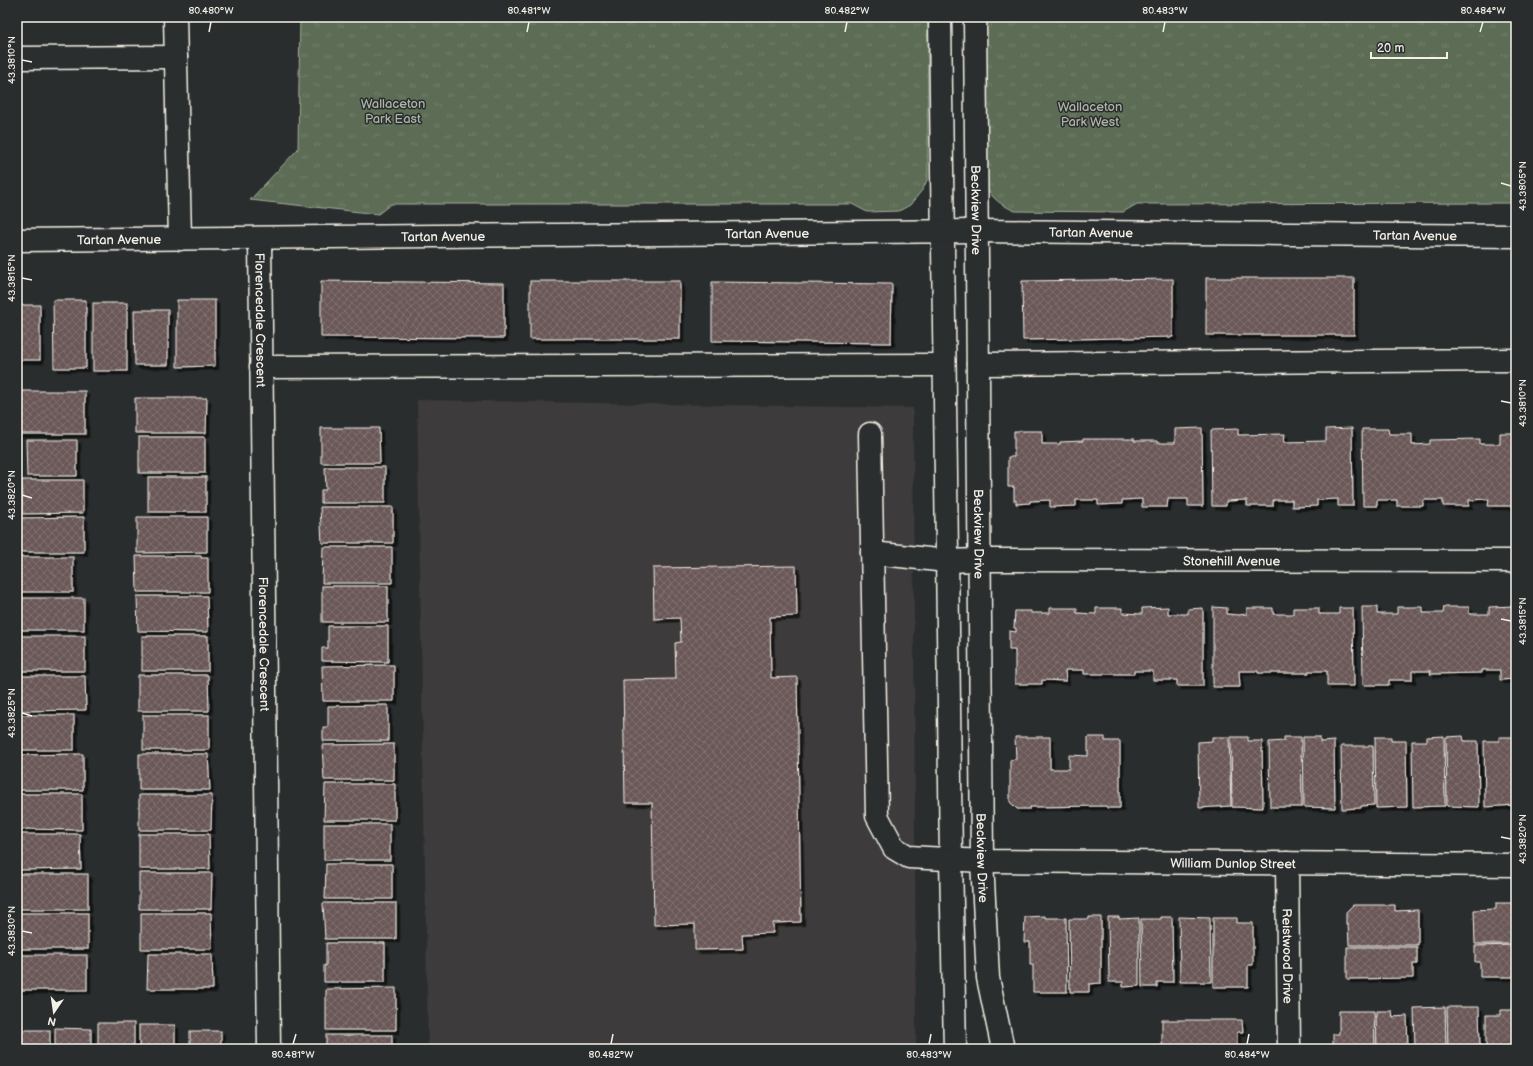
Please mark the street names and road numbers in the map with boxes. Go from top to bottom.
street label: Beckview Drive [967,165,984,255]
street label: Tartan Avenue [1049,225,1133,241]
street label: Tartan Avenue [725,226,809,242]
street label: Tartan Avenue [1373,228,1457,244]
street label: Tartan Avenue [401,229,485,245]
street label: Tartan Avenue [77,232,161,248]
street label: Florencedale Crescent [251,253,269,387]
street label: Beckview Drive [970,489,987,579]
street label: Stonehill Avenue [1183,553,1280,570]
street label: Florencedale Crescent [255,577,272,711]
street label: Beckview Drive [973,813,991,904]
street label: William Dunlop Street [1170,855,1296,872]
street label: Reistwood Drive [1278,908,1296,1004]

